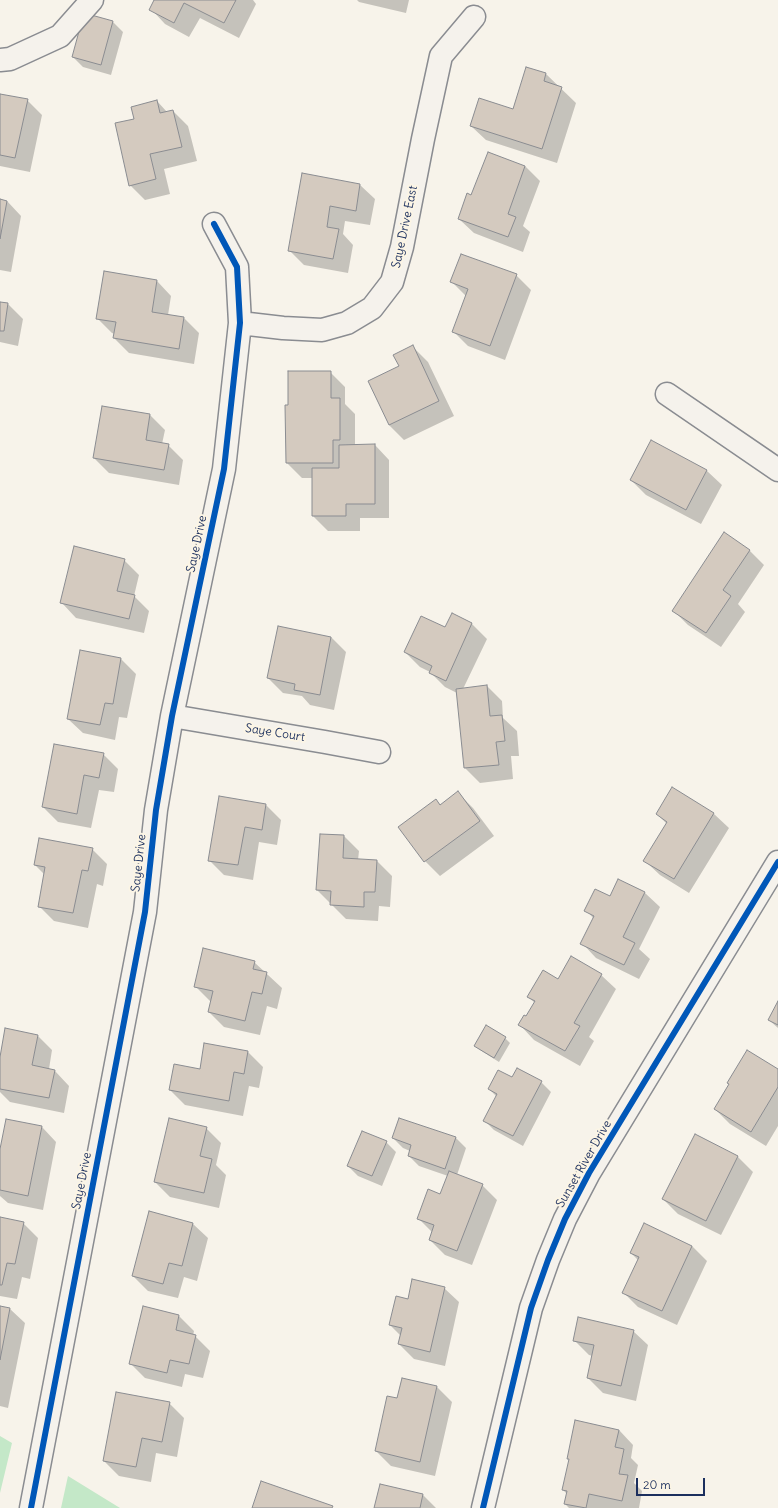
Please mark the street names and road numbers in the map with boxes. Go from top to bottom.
street label: Saye Drive East [389,184,421,270]
street label: Saye Drive [184,514,210,574]
street label: Saye Court [244,721,306,745]
street label: Saye Drive [129,833,149,893]
street label: Sunset River Drive [553,1118,615,1210]
street label: Saye Drive [69,1151,95,1211]

